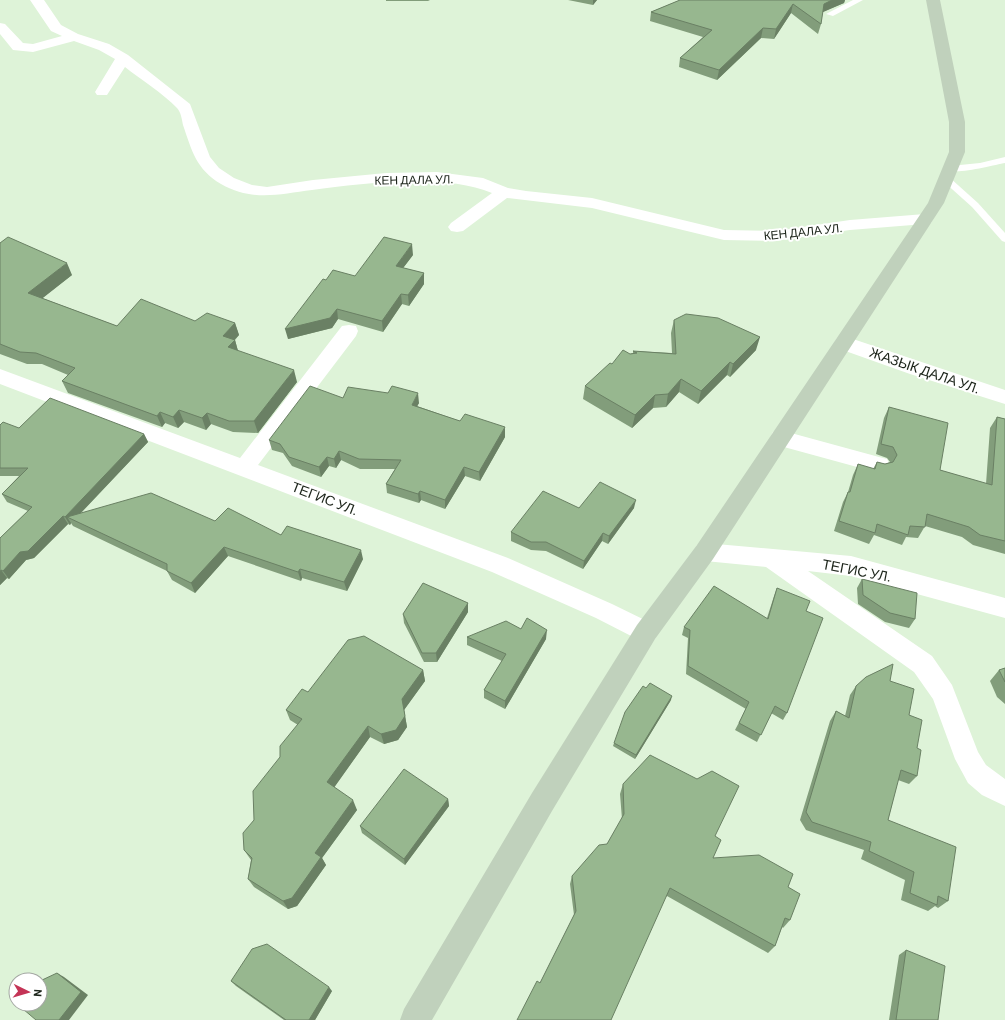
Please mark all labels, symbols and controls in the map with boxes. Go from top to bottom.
street label: КЕН ДАЛА УЛ. [374,171,454,188]
street label: КЕН ДАЛА УЛ. [763,220,843,243]
street label: ЖАЗЫК ДАЛА УЛ. [867,343,983,397]
street label: ТЕГИС УЛ. [289,478,361,518]
street label: ТЕГИС УЛ. [821,555,893,585]
north arrow [8,972,48,1012]
text: N [32,989,45,997]

